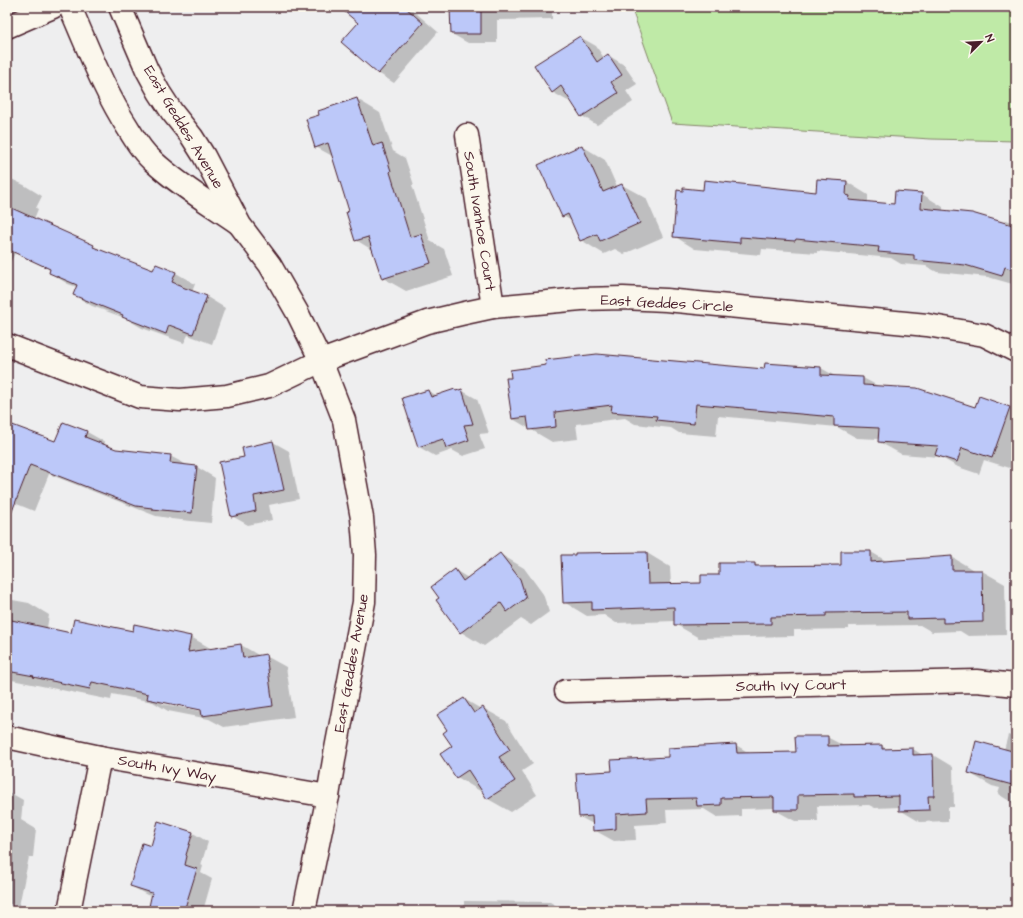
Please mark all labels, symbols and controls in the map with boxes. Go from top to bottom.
north arrow [961,22,1001,62]
text: N [981,32,998,44]
street label: East Geddes Avenue [138,62,229,193]
street label: South Ivanhoe Court [458,150,501,293]
street label: East Geddes Circle [600,290,734,317]
street label: East Geddes Avenue [329,592,374,734]
street label: South Ivy Court [736,674,846,698]
street label: South Ivy Way [116,750,218,788]

